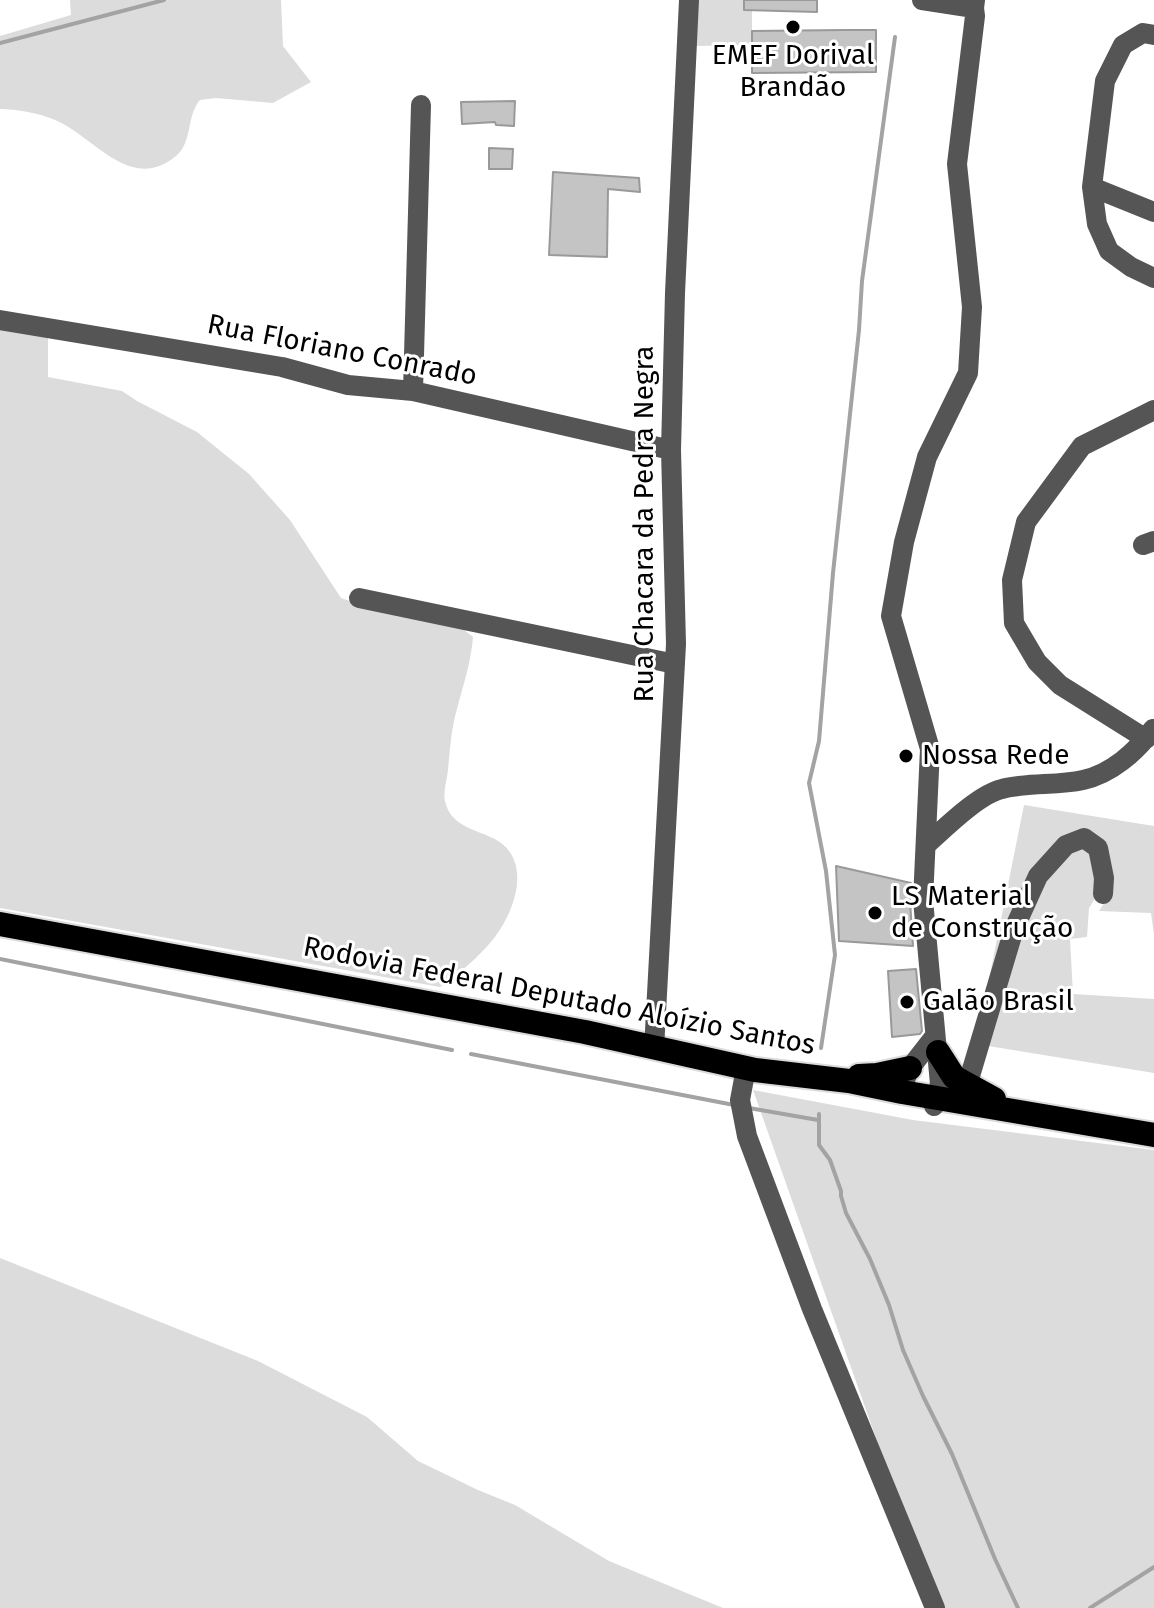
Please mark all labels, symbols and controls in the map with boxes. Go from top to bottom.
marker: EMEF Dorival Brandão [784,18,802,36]
place label: EMEF Dorival Brandão [712,39,874,105]
street label: Rua Floriano Conrado [204,308,480,394]
street label: Rua Chacara da Pedra Negra [628,345,662,703]
place label: Nossa Rede [922,739,1070,773]
marker: Nossa Rede [897,747,915,765]
place label: LS Material de Construção [891,880,1073,946]
marker: LS Material de Construção [866,904,884,922]
street label: Rodovia Federal Deputado Aloízio Santos [300,931,818,1063]
place label: Galão Brasil [923,985,1074,1019]
marker: Galão Brasil [898,993,916,1011]

